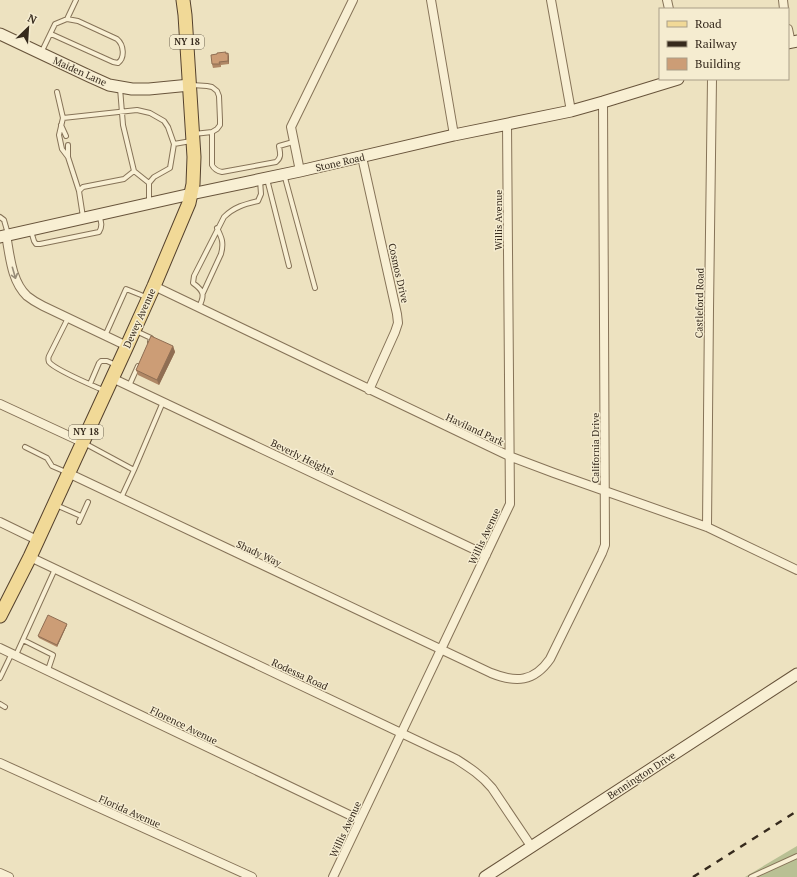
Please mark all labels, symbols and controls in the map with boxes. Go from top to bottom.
north arrow [8,8,48,48]
legend [659,8,789,80]
text: N [25,11,40,27]
text: Road [695,16,722,31]
road number: NY 18 [170,35,204,49]
text: Railway [695,36,738,51]
street label: Maiden Lane [51,54,109,89]
text: Building [695,56,741,71]
street label: Stone Road [314,150,367,174]
street label: Willis Avenue [492,190,505,250]
street label: Cosmos Drive [385,242,412,304]
one-way arrow [11,267,18,280]
street label: Castleford Road [692,267,707,338]
street label: Dewey Avenue [120,286,158,350]
street label: Haviland Park [444,410,507,449]
street label: California Drive [589,413,602,483]
road number: NY 18 [69,425,103,439]
street label: Beverly Heights [269,436,337,479]
street label: Willis Avenue [466,506,503,566]
street label: Shady Way [234,537,284,570]
street label: Rodessa Road [270,656,330,693]
street label: Florence Avenue [148,704,220,747]
street label: Bennington Drive [605,749,678,802]
street label: Florida Avenue [97,792,163,831]
street label: Willis Avenue [327,799,364,859]

